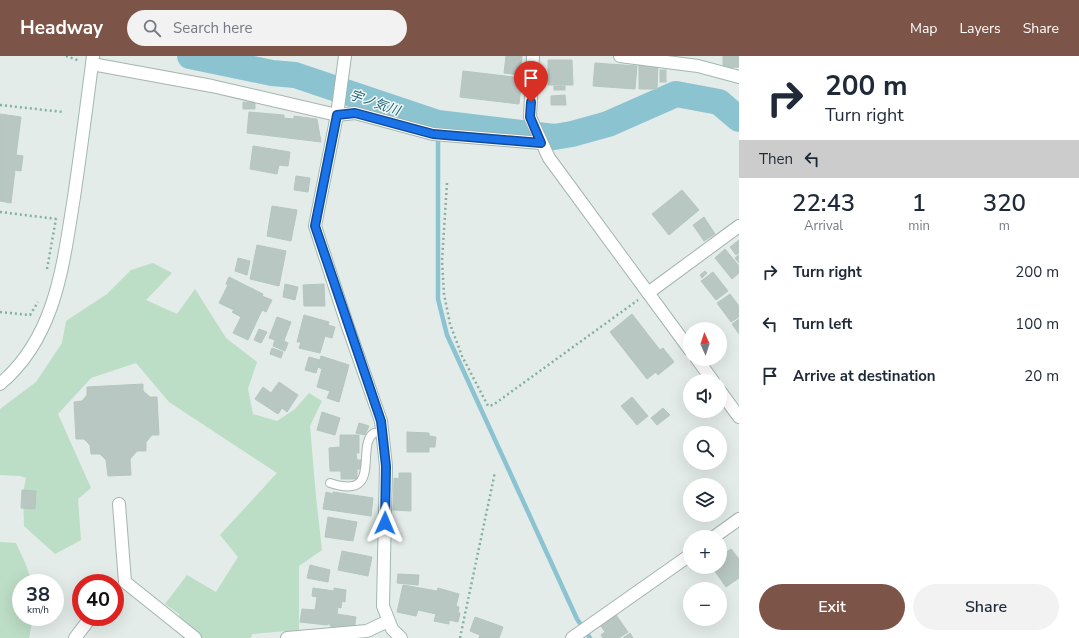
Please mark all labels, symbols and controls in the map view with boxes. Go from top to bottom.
search box [127,10,407,46]
text: Headway [20,15,103,41]
icon: search [141,17,163,39]
text: Search here [173,18,253,38]
text: Map [910,19,937,38]
text: Layers [959,19,1001,38]
text: Share [1023,19,1059,38]
pin [514,61,548,102]
icon: arrive [520,67,542,89]
text: 200 m [825,67,908,105]
icon: right [759,72,811,124]
water label: 宇ノ気川 [347,86,404,121]
text: Turn right [825,103,904,127]
icon: left [801,148,823,170]
text: Then [759,149,793,169]
text: 22:43 [792,187,855,219]
text: 1 [912,187,926,219]
text: 320 [983,187,1026,219]
text: Arrival [804,217,843,235]
text: min [908,217,930,235]
text: m [999,217,1010,235]
icon: right [759,261,781,283]
text: Turn right [793,262,862,282]
text: 200 m [1015,262,1059,282]
icon: left [759,313,781,335]
text: Turn left [793,314,852,334]
text: 100 m [1015,314,1059,334]
north arrow [683,322,727,366]
map controls [683,322,727,626]
icon: arrive [759,365,781,387]
text: Arrive at destination [793,366,936,386]
text: 20 m [1024,366,1059,386]
button: sound [683,374,727,418]
button: search [683,426,727,470]
button: layers [683,478,727,522]
position arrow [364,502,406,544]
button: + [683,530,727,574]
speed limit sign: 40 [72,574,124,626]
text: 38 [26,581,50,608]
button: − [683,582,727,626]
button: Exit [759,584,905,630]
button: Share [913,584,1059,630]
text: km/h [27,603,49,617]

